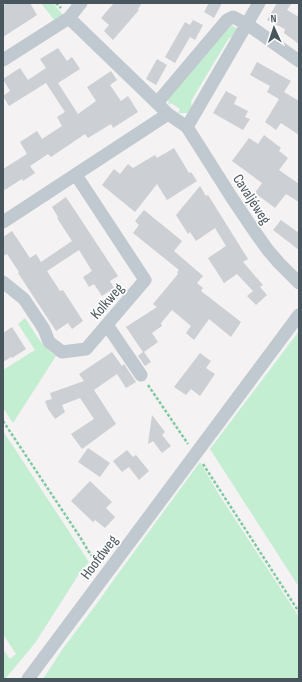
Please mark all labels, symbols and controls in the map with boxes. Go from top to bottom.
north arrow [254,8,294,48]
text: N [270,12,277,25]
street label: Cavaljéweg [228,171,275,228]
street label: Kolkweg [87,279,128,323]
street label: Hoofdweg [77,531,122,583]

